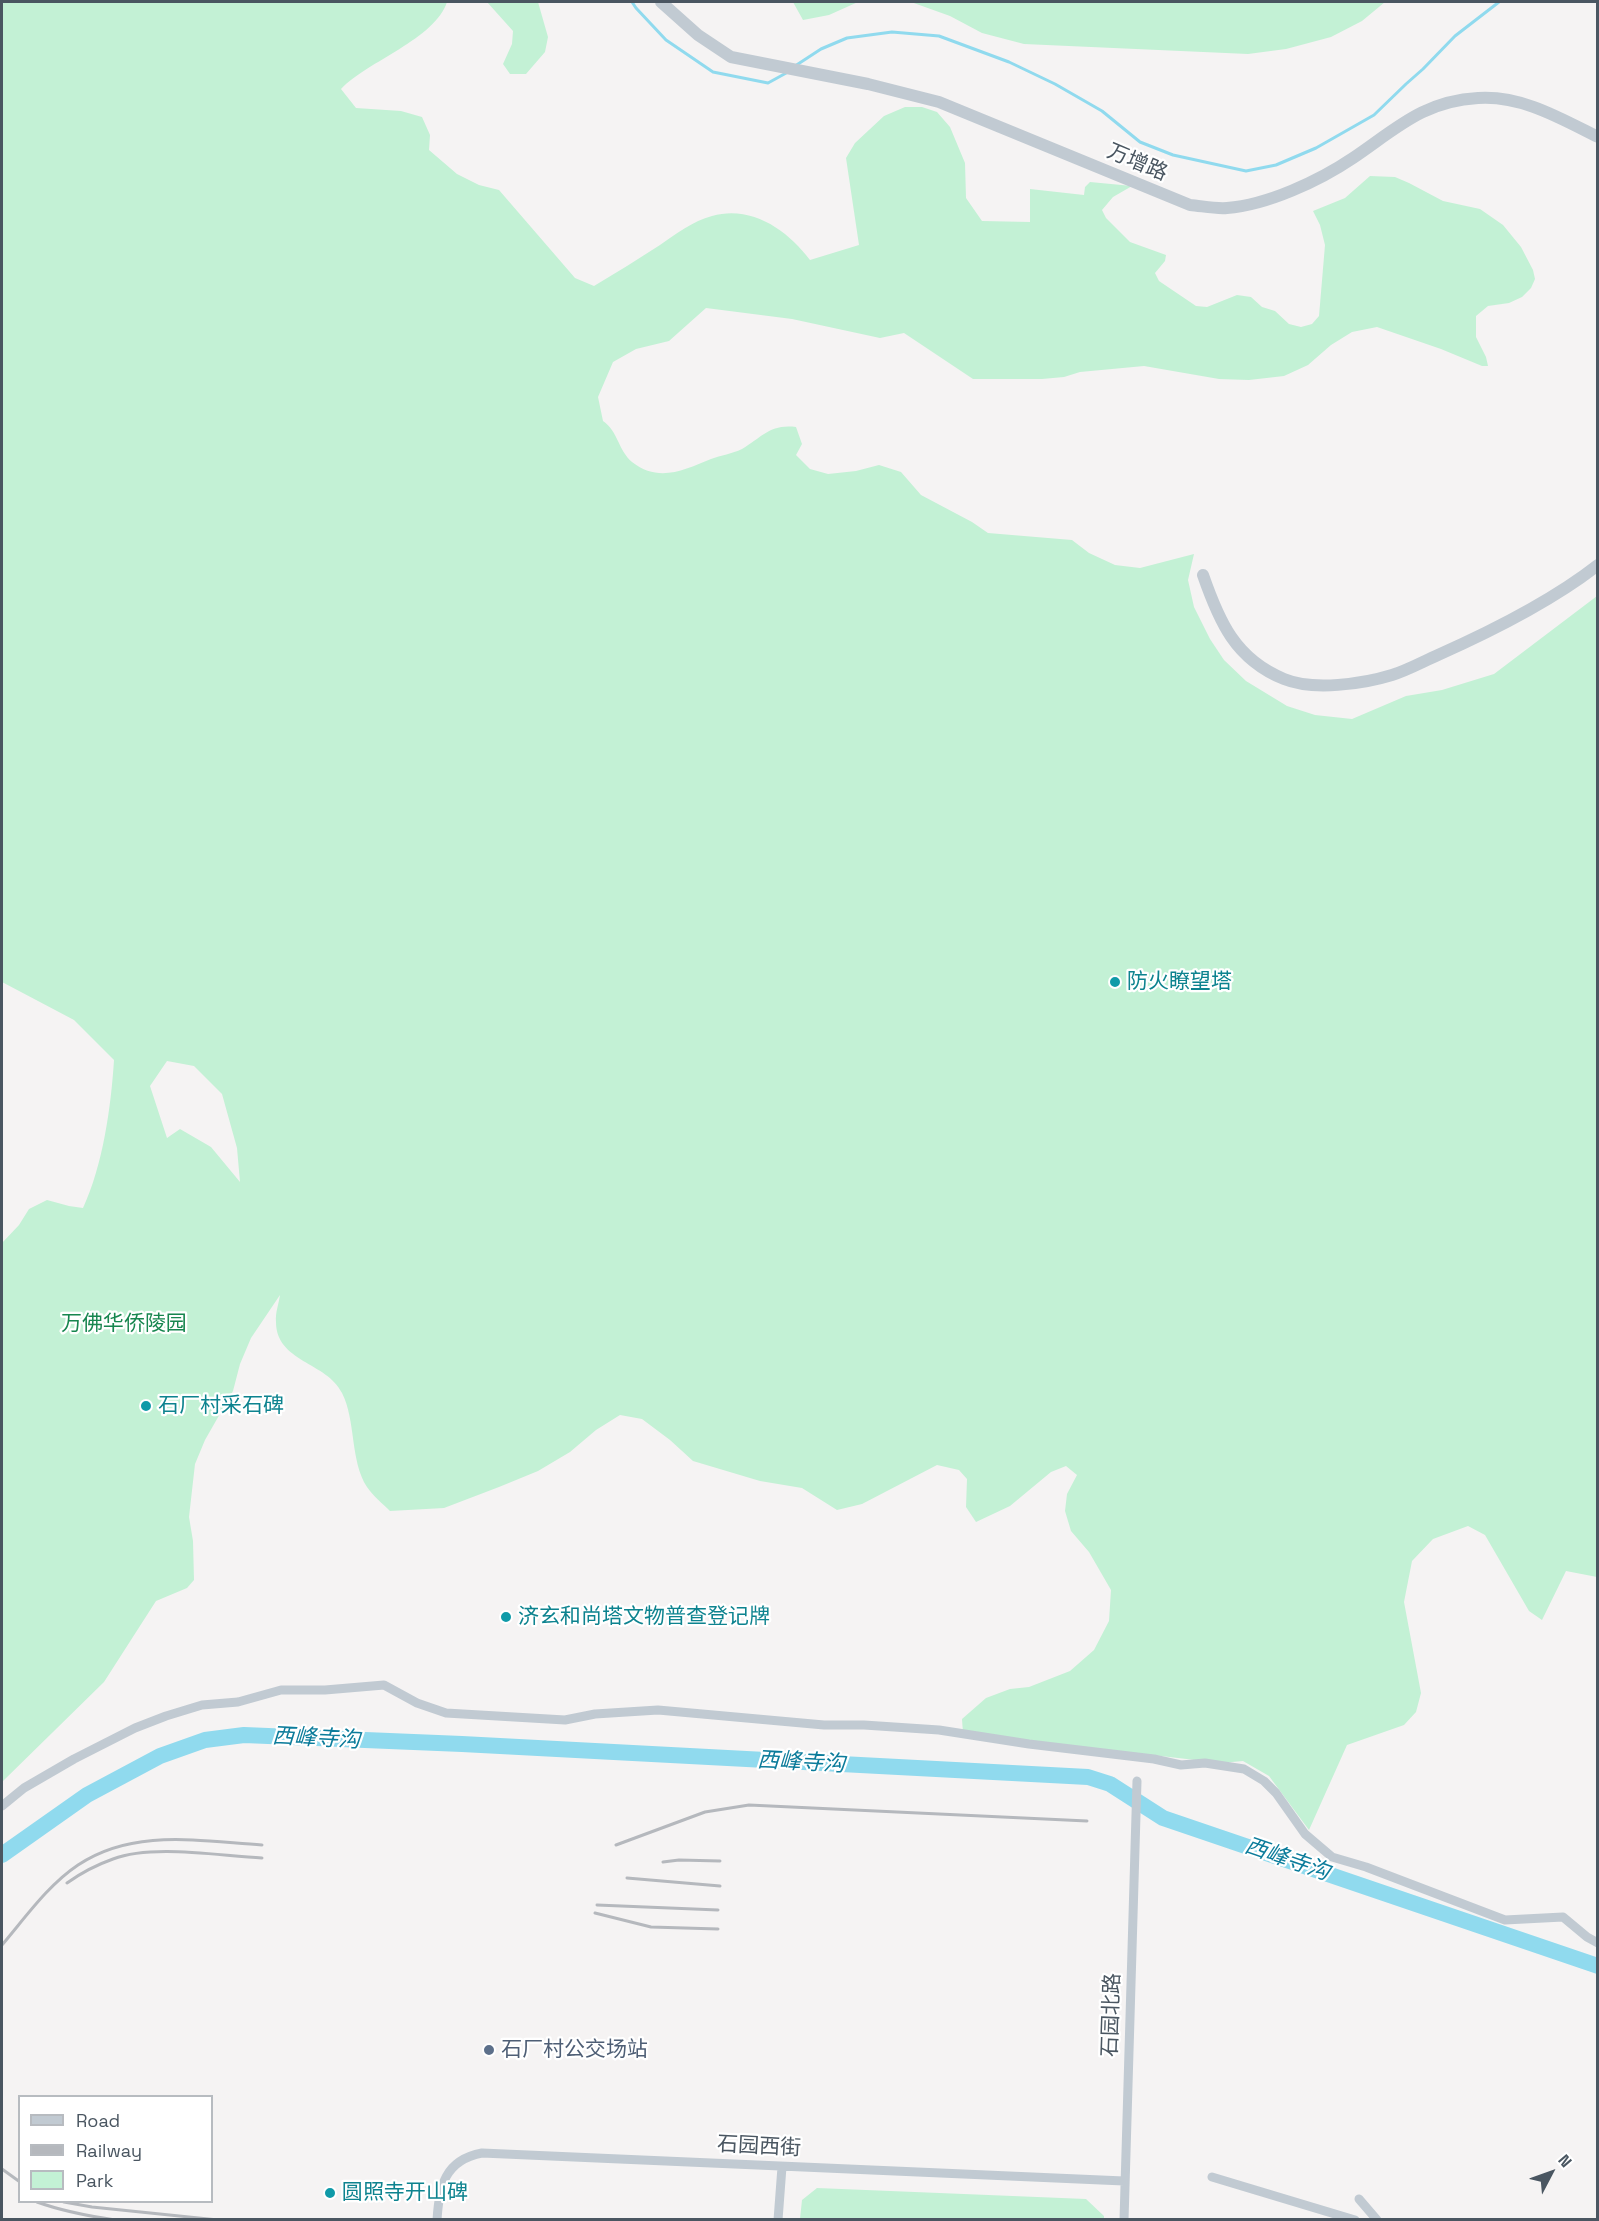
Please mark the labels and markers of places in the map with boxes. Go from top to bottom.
place label: 防火瞭望塔 [1127,969,1232,995]
marker: 防火瞭望塔 [1108,975,1122,989]
place label: 石厂村采石碑 [158,1393,284,1419]
marker: 石厂村采石碑 [139,1399,153,1413]
place label: 济玄和尚塔文物普查登记牌 [518,1604,770,1630]
marker: 济玄和尚塔文物普查登记牌 [499,1610,513,1624]
place label: 石厂村公交场站 [501,2037,648,2063]
marker: 石厂村公交场站 [482,2043,496,2057]
place label: 圆照寺开山碑 [342,2180,468,2206]
marker: 圆照寺开山碑 [323,2186,337,2200]

